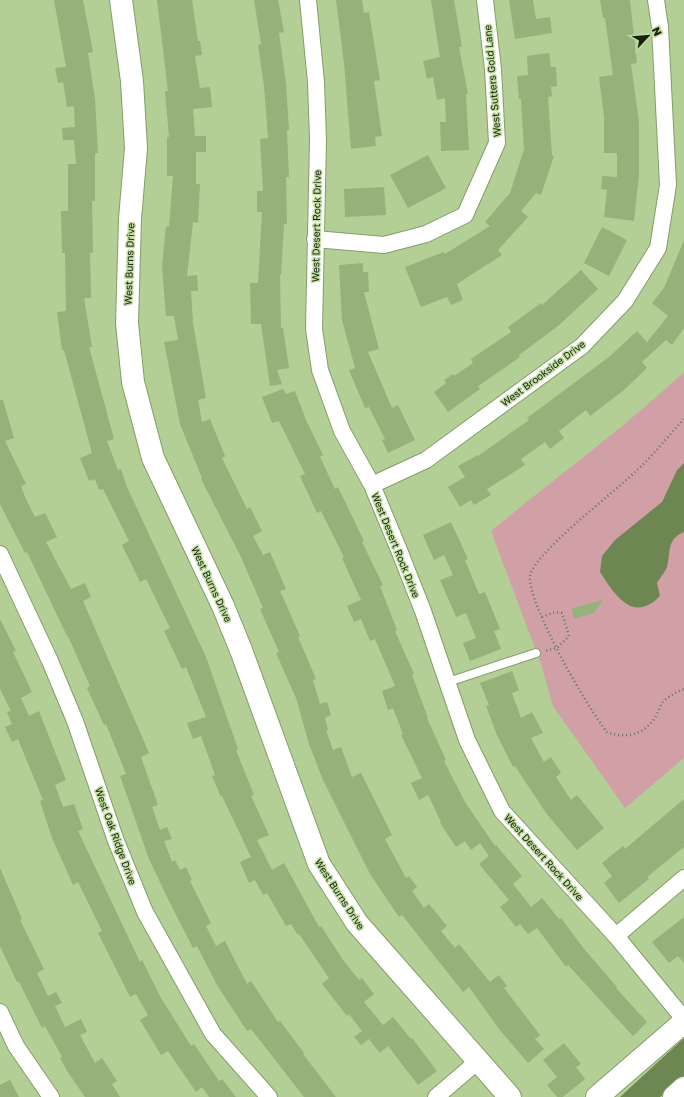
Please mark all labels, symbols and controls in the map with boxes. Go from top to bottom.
north arrow [628,16,668,56]
street label: West Sutters Gold Lane [481,24,503,138]
text: N [650,25,665,38]
street label: West Desert Rock Drive [309,170,323,282]
street label: West Burns Drive [122,223,136,305]
street label: West Brookside Drive [499,337,588,409]
street label: West Desert Rock Drive [369,491,423,600]
street label: West Burns Drive [189,544,235,624]
street label: West Oak Ridge Drive [93,786,139,887]
street label: West Desert Rock Drive [502,811,586,903]
street label: West Burns Drive [313,856,368,932]

